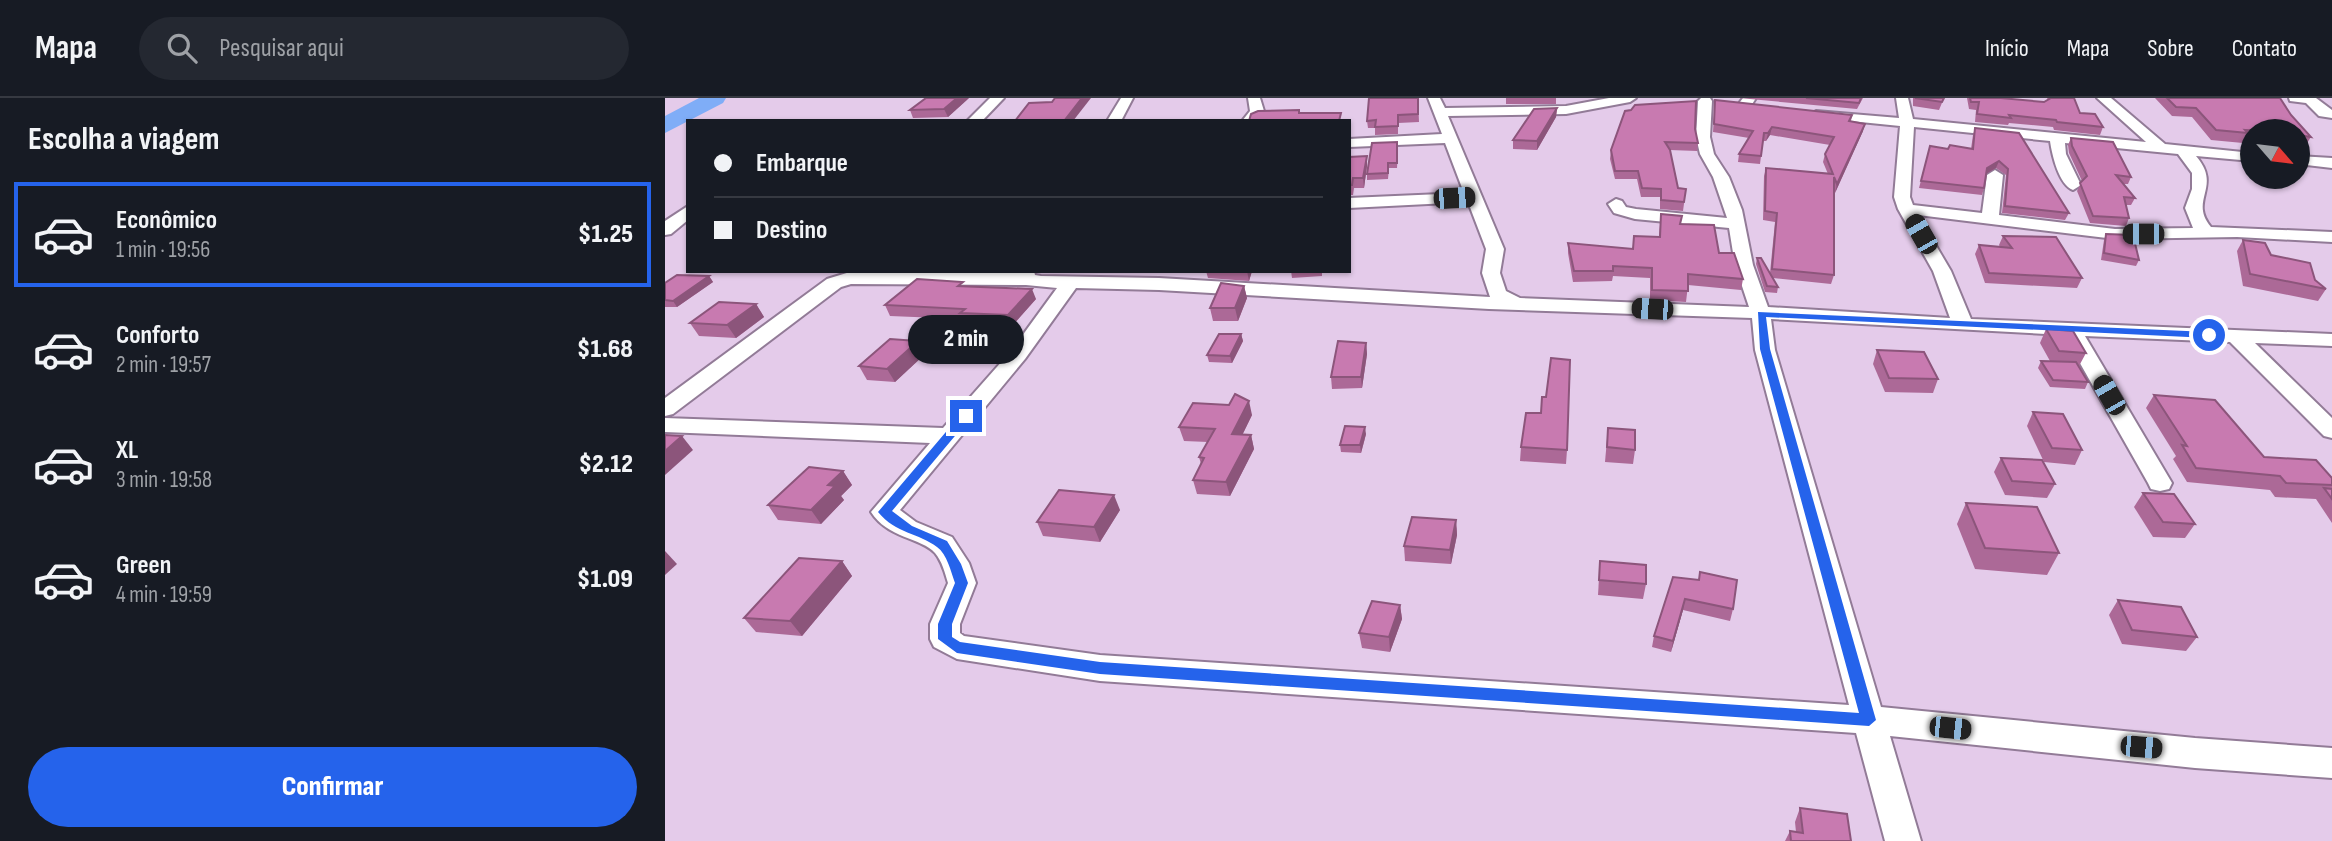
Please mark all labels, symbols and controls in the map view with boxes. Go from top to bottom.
search box [139,17,629,80]
text: Mapa [35,28,97,68]
icon: search [163,29,201,67]
text: Pesquisar aqui [219,33,344,64]
text: Início [1985,34,2029,63]
text: Mapa [2067,34,2109,63]
text: Sobre [2147,34,2194,63]
text: Contato [2232,34,2297,63]
north arrow [2240,119,2310,189]
map controls [2240,119,2310,189]
text: Escolha a viagem [28,120,220,159]
text: Embarque [756,148,848,179]
car [1433,186,1476,210]
icon: car [32,203,95,266]
text: Econômico [116,205,217,236]
car [1902,211,1941,257]
text: Destino [756,215,827,246]
text: $1.25 [578,219,633,250]
car [2123,224,2165,245]
text: 1 min · 19:56 [116,236,210,264]
car [1631,297,1674,321]
callout: 2 min [908,314,1024,364]
icon: car [32,318,95,381]
route start [2193,319,2225,351]
text: Conforto [116,320,199,351]
text: 2 min [944,325,988,353]
text: $1.68 [577,334,633,365]
text: 2 min · 19:57 [116,351,211,379]
car [2090,372,2129,418]
route end [950,400,982,432]
icon: car [32,433,95,496]
text: XL [116,435,138,466]
text: $2.12 [579,449,633,480]
text: 3 min · 19:58 [116,466,212,494]
icon: car [32,548,95,611]
text: Green [116,550,171,581]
text: $1.09 [577,564,633,595]
text: 4 min · 19:59 [116,581,212,609]
car [1929,715,1972,741]
car [2120,735,2163,759]
button: Confirmar [28,747,637,827]

